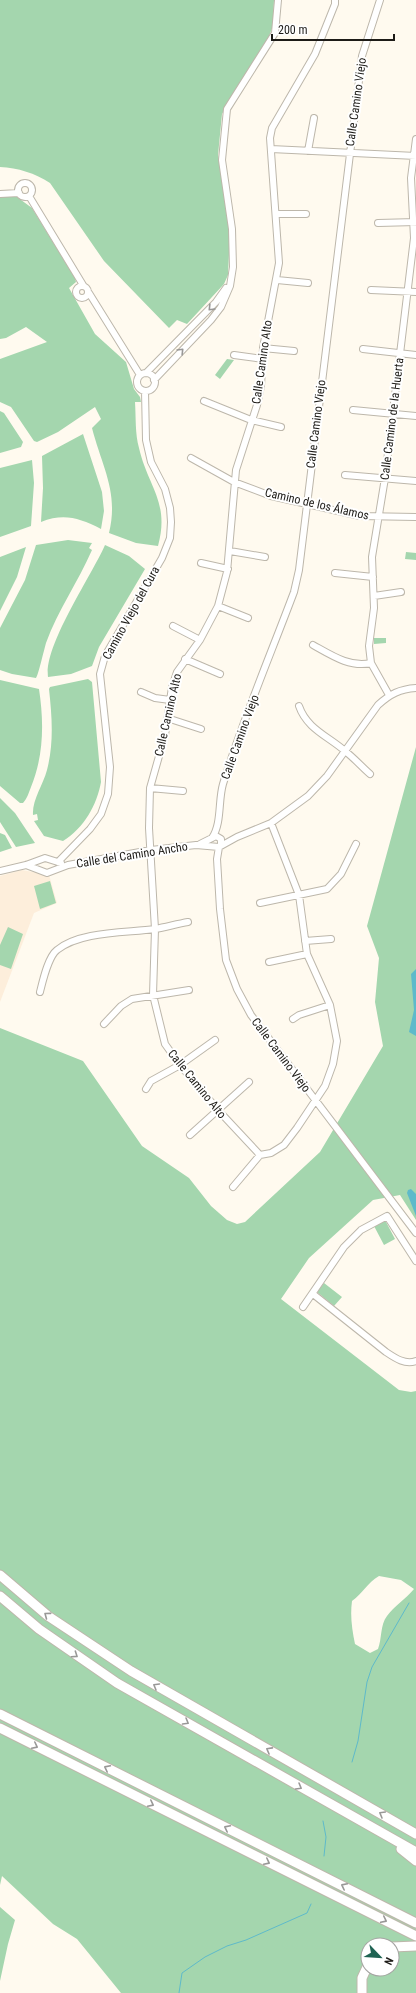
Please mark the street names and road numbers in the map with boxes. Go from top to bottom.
street label: Calle Camino Viejo [343,57,369,147]
street label: Calle Camino Alto [249,319,275,405]
street label: Calle Camino de la Huerta [378,357,406,481]
street label: Calle Camino Viejo [304,379,328,469]
street label: Camino de los Álamos [264,484,371,523]
street label: Camino Viejo del Cura [100,564,163,662]
street label: Calle Camino Alto [152,672,184,758]
street label: Calle Camino Viejo [218,693,262,781]
street label: Calle del Camino Ancho [75,839,189,871]
street label: Calle Camino Viejo [249,1015,313,1095]
street label: Calle Camino Alto [165,1047,229,1121]

